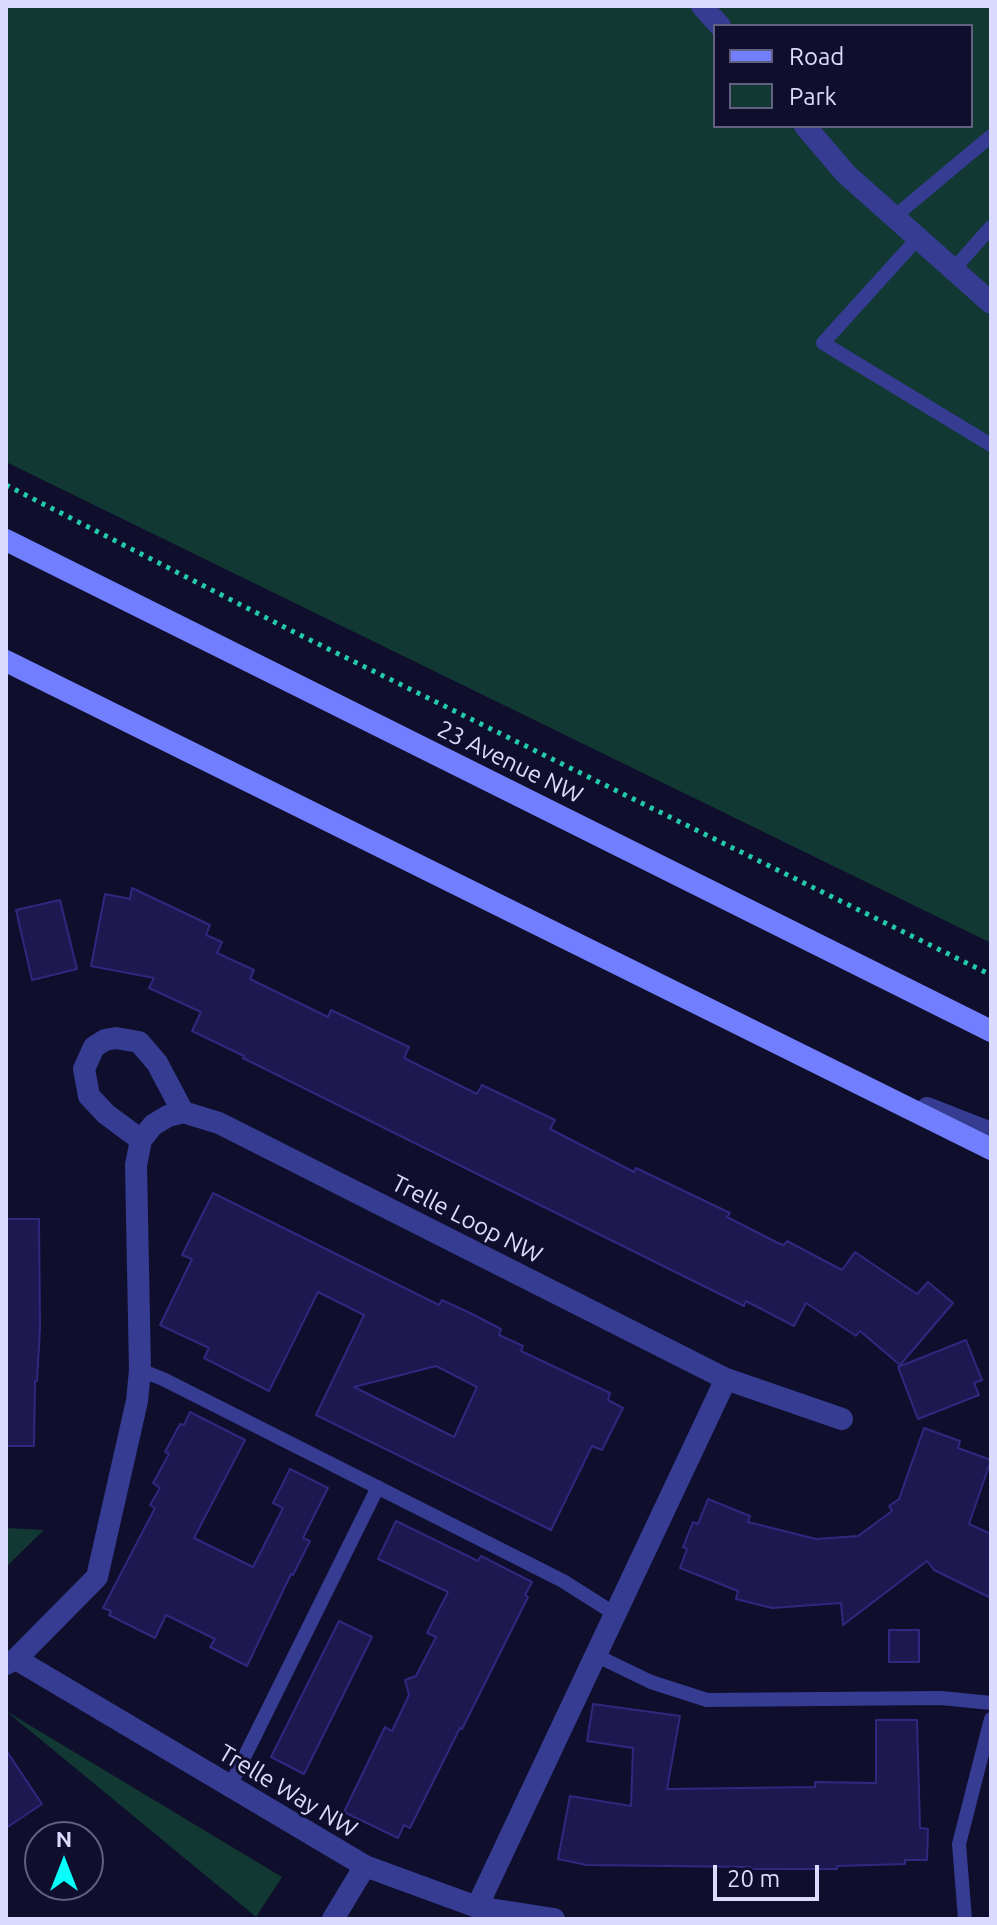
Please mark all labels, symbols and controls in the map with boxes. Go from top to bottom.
legend [713,24,973,128]
text: Road [789,43,844,70]
text: Park [789,83,837,110]
street label: 23 Avenue NW [433,714,587,810]
street label: Trelle Loop NW [387,1169,547,1269]
street label: Trelle Way NW [213,1738,363,1844]
north arrow [24,1821,104,1901]
text: N [56,1826,72,1851]
scale bar [717,1849,823,1899]
text: 20 m [727,1865,780,1892]

